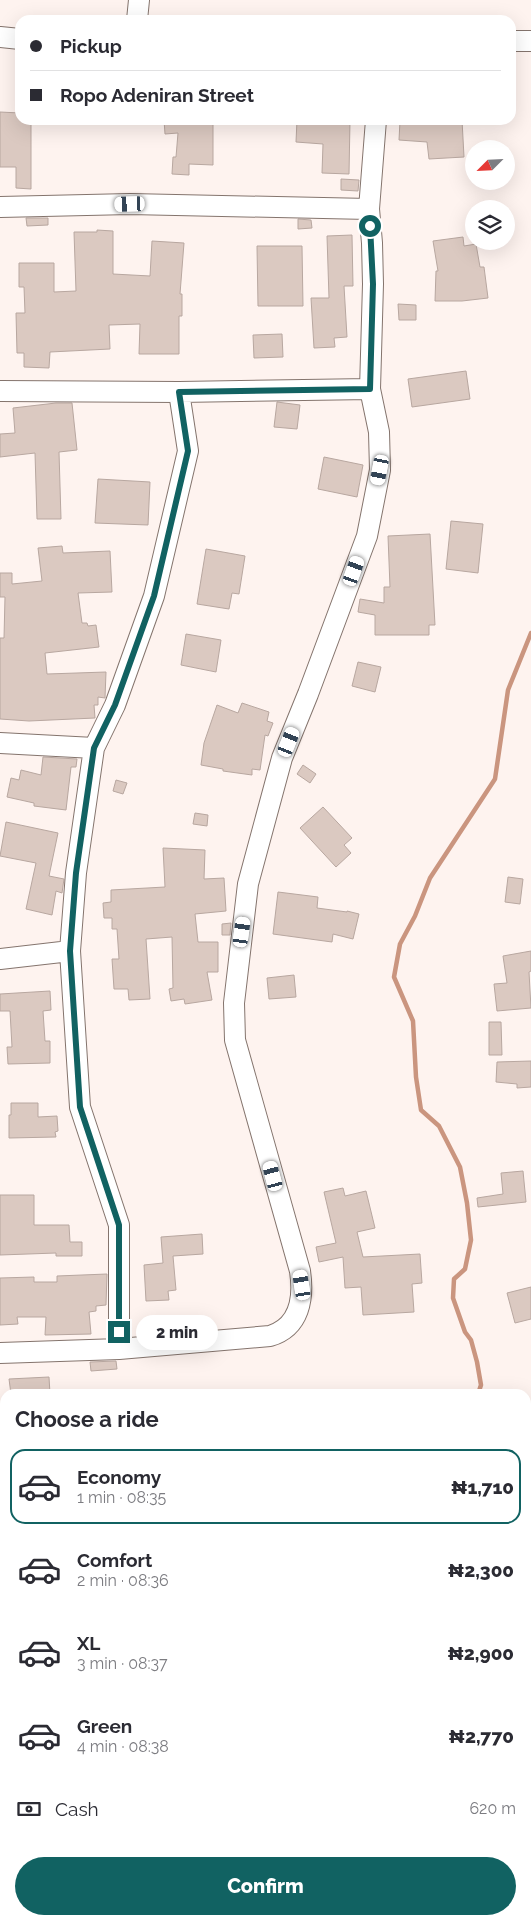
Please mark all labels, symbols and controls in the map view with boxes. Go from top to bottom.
text: Pickup [60,35,122,57]
text: Ropo Adeniran Street [60,84,254,106]
north arrow [465,140,515,190]
map controls [465,140,515,250]
car [114,196,145,212]
button: layers [465,200,515,250]
route start [359,215,381,237]
car [369,454,390,486]
car [341,554,366,588]
car [276,725,301,759]
car [232,916,251,948]
car [261,1160,284,1192]
car [292,1269,311,1301]
callout: 2 min [136,1314,219,1350]
route end [108,1321,130,1343]
text: 2 min [156,1323,198,1342]
text: Choose a ride [15,1406,159,1432]
icon: car [17,1464,62,1509]
text: Economy [77,1466,161,1488]
text: ₦1,710 [451,1476,514,1498]
text: 1 min · 08:35 [77,1488,166,1507]
icon: car [17,1547,62,1592]
text: Comfort [77,1549,152,1571]
text: ₦2,300 [448,1559,514,1581]
text: 2 min · 08:36 [77,1571,169,1590]
icon: car [17,1630,62,1675]
text: XL [77,1632,100,1654]
text: ₦2,900 [447,1642,514,1664]
text: 3 min · 08:37 [77,1654,168,1673]
icon: car [17,1713,62,1758]
text: Green [77,1715,132,1737]
text: ₦2,770 [449,1725,514,1747]
text: 4 min · 08:38 [77,1737,169,1756]
icon: cash [15,1795,43,1823]
text: Cash [55,1798,99,1820]
text: 620 m [469,1799,516,1818]
button: Confirm [15,1857,516,1915]

